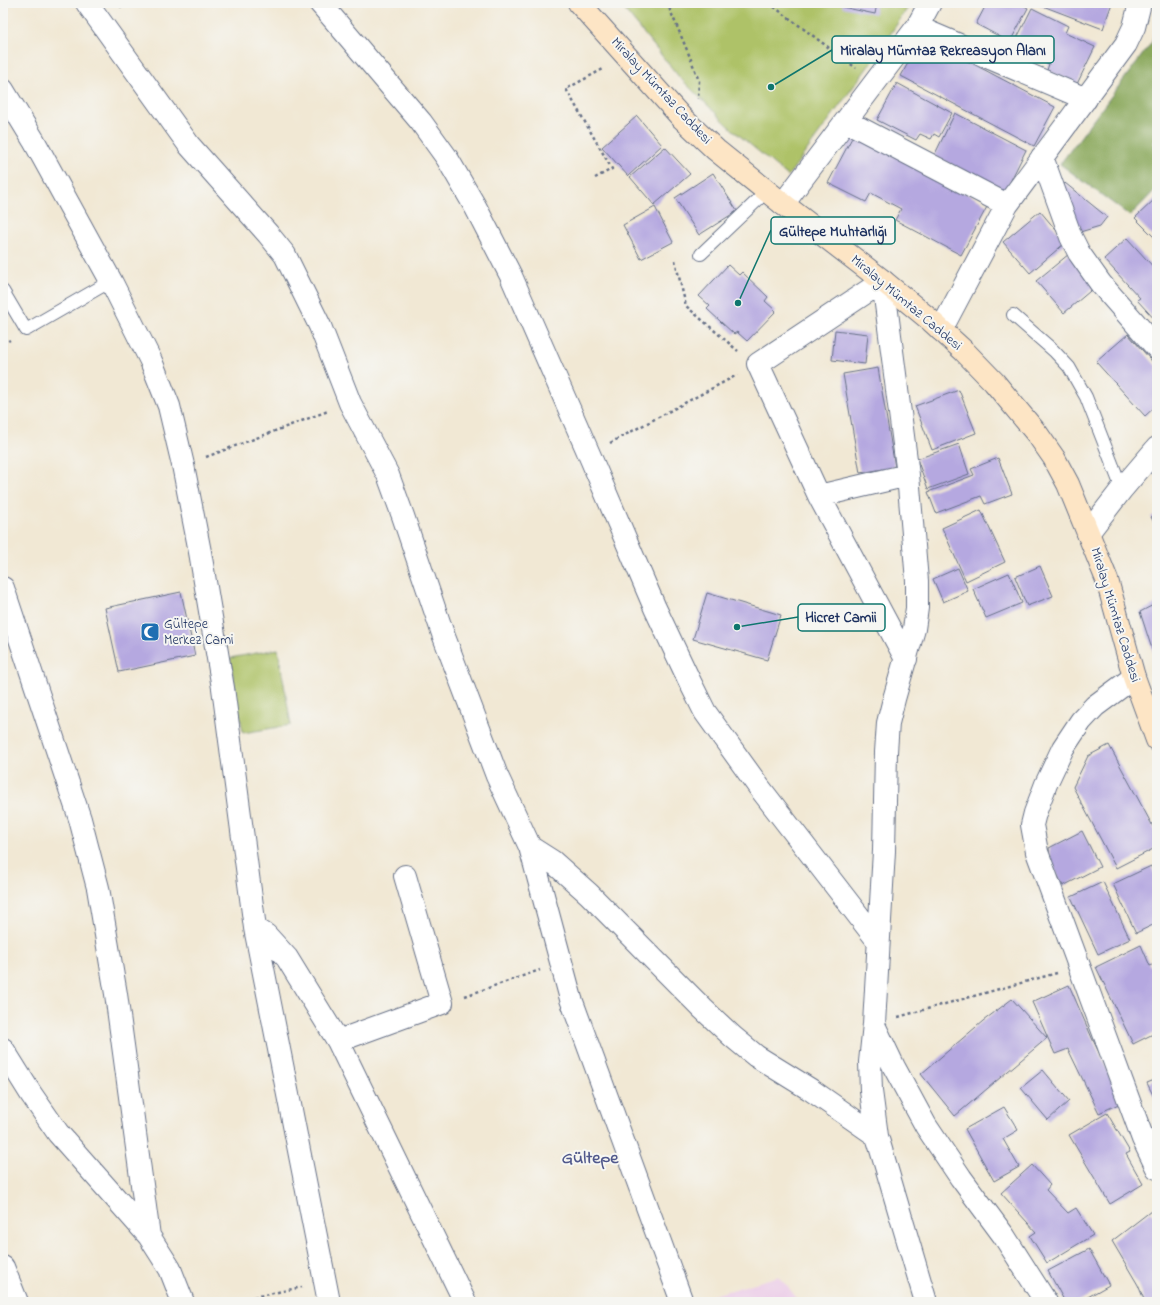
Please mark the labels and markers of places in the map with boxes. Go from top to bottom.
callout: Miralay Mümtaz Rekreasyon Alanı [832,36,1054,63]
callout: Gültepe Muhtarlığı [771,217,895,244]
callout: Hicret Camii [798,604,885,631]
place label: Gültepe Merkez Cami [164,614,234,651]
mosque icon: Gültepe Merkez Cami [139,621,161,643]

